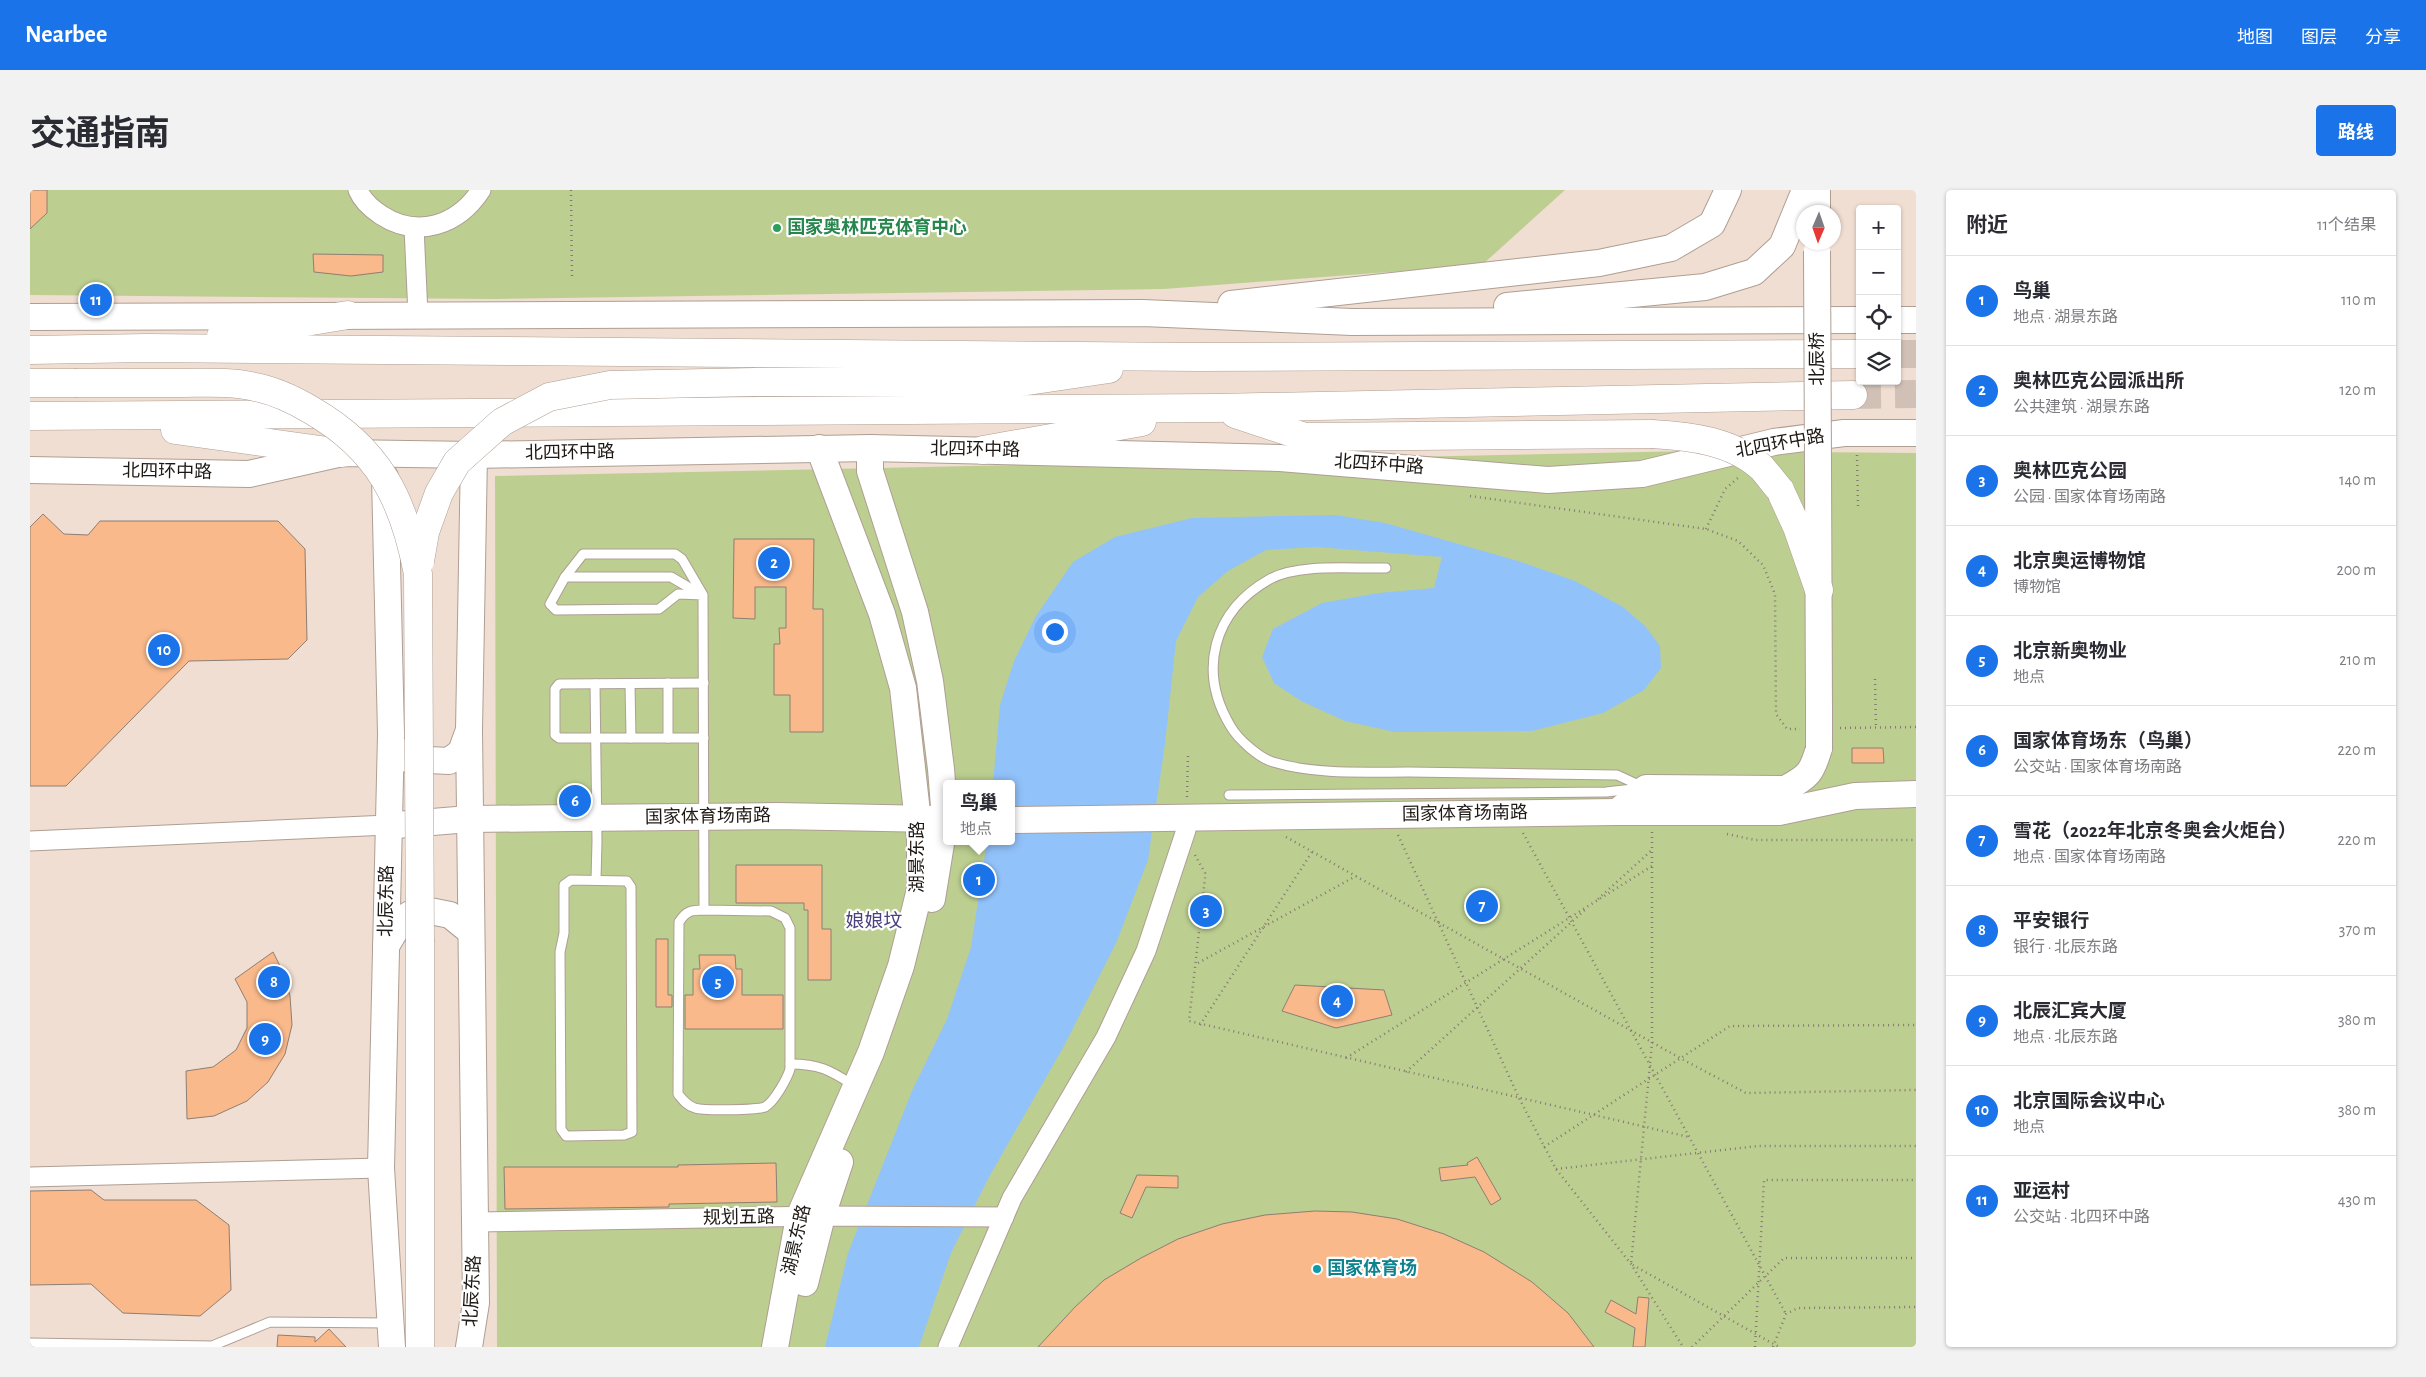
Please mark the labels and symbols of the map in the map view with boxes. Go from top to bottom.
north arrow [1796,205,1841,250]
place label: 国家奥林匹克体育中心 [787,217,967,237]
marker: 国家奥林匹克体育中心 [771,222,783,234]
pin: 11 [80,281,112,319]
street label: 北辰桥 [1807,332,1827,386]
street label: 北四环中路 [1734,425,1826,461]
street label: 北四环中路 [930,438,1020,460]
street label: 北四环中路 [525,441,615,463]
street label: 北四环中路 [1333,451,1425,477]
street label: 北四环中路 [122,460,212,482]
pin: 2 [758,544,790,582]
your location [1042,619,1068,645]
pin: 10 [148,631,180,669]
pin: 6 [559,782,591,820]
street label: 国家体育场南路 [1402,802,1528,824]
street label: 国家体育场南路 [645,805,771,827]
street label: 湖景东路 [907,821,927,893]
pin: 1 [963,861,995,899]
street label: 北辰东路 [375,865,397,937]
pin: 7 [1466,887,1498,925]
pin: 3 [1190,892,1222,930]
district label: 娘娘坟 [845,910,903,931]
pin: 8 [258,963,290,1001]
pin: 5 [702,963,734,1001]
pin: 4 [1321,982,1353,1020]
pin: 9 [249,1020,281,1058]
street label: 湖景东路 [778,1202,814,1277]
street label: 规划五路 [703,1206,775,1228]
street label: 北辰东路 [460,1254,484,1327]
place label: 国家体育场 [1327,1258,1417,1278]
marker: 国家体育场 [1311,1263,1323,1275]

